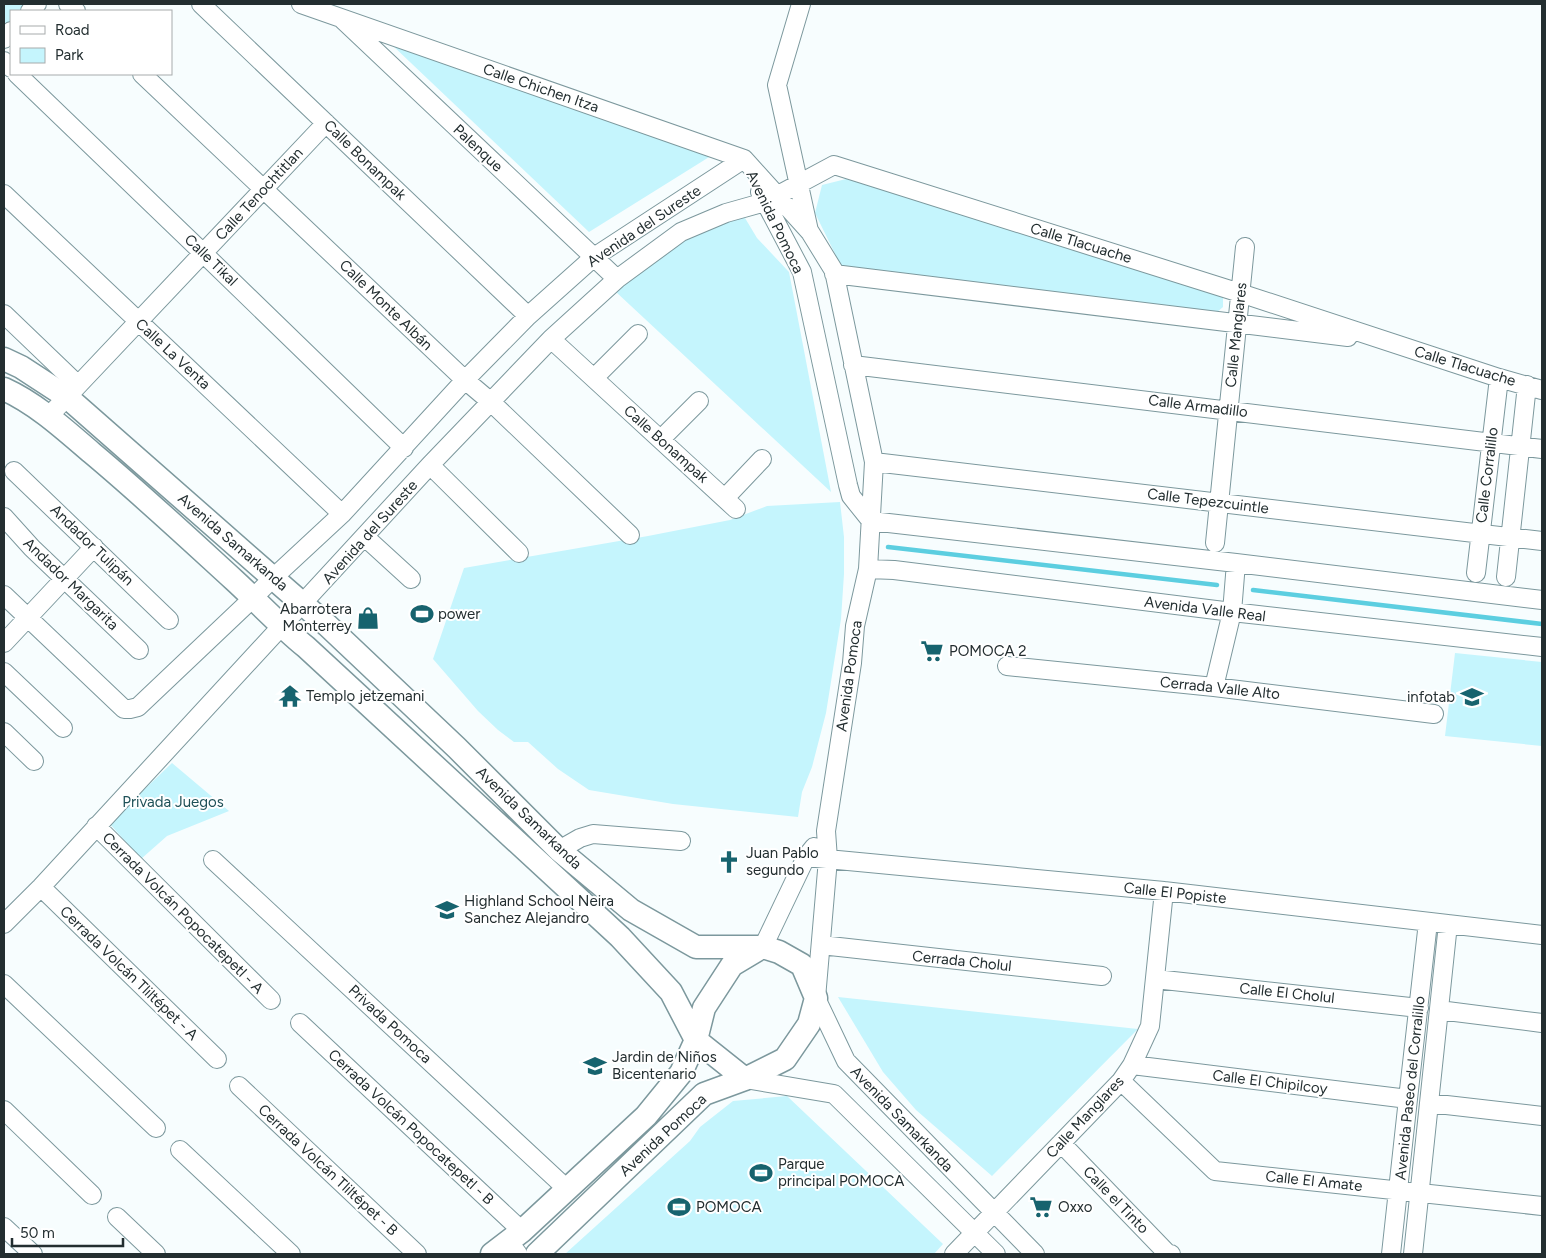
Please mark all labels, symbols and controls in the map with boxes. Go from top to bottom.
legend [10,10,172,75]
text: Road [55,21,90,39]
text: Park [55,46,84,64]
street label: Calle Chichen Itza [481,60,601,116]
street label: Calle Bonampak [320,116,410,204]
street label: Palenque [449,121,507,175]
street label: Calle Tenochtitlan [211,144,307,244]
street label: Avenida Pomoca [742,168,808,276]
street label: Avenida del Sureste [584,181,704,271]
street label: Calle Tlacuache [1028,219,1134,267]
street label: Calle Tikal [181,230,241,290]
street label: Calle Monte Albán [336,256,436,354]
street label: Calle Manglares [1222,282,1250,388]
street label: Calle La Venta [132,315,214,393]
street label: Calle Tlacuache [1412,342,1518,390]
street label: Calle Armadillo [1147,391,1249,421]
street label: Calle Bonampak [620,401,712,487]
street label: Calle Corralillo [1472,426,1502,524]
street label: Avenida del Sureste [319,476,421,588]
street label: Calle Tepezcuintle [1146,485,1270,517]
street label: Avenida Samarkanda [174,489,292,595]
street label: Andador Tulipán [47,501,137,589]
street label: Andador Margarita [20,534,122,634]
street label: Avenida Valle Real [1143,593,1267,625]
place label: Abarrotera Monterrey [280,600,352,635]
sports icon: power [409,601,435,627]
shop icon: Abarrotera Monterrey [355,605,381,631]
place label: power [438,605,480,623]
street label: Avenida Pomoca [832,619,866,733]
supermarket icon: POMOCA 2 [919,638,945,664]
place label: POMOCA 2 [949,642,1027,660]
street label: Cerrada Valle Alto [1159,673,1281,703]
temple icon: Templo jetzemani [277,683,303,709]
school or university icon: infotab [1459,684,1485,710]
place label: Templo jetzemani [306,687,425,705]
place label: infotab [1407,688,1455,706]
street label: Avenida Samarkanda [472,763,586,873]
park label: Privada Juegos [122,793,224,811]
street label: Cerrada Volcán Popocatepetl - A [99,829,267,997]
place label: Juan Pablo segundo [746,844,819,879]
church icon: Juan Pablo segundo [716,849,742,875]
street label: Calle El Popiste [1123,879,1227,907]
place label: Highland School Neira Sanchez Alejandro [464,892,614,927]
school or university icon: Highland School Neira Sanchez Alejandro [434,897,460,923]
street label: Cerrada Volcán Tliltépet - A [56,902,202,1044]
street label: Cerrada Cholul [911,947,1013,975]
street label: Calle El Cholul [1238,979,1336,1007]
street label: Privada Pomoca [345,981,435,1067]
street label: Avenida Paseo del Corralillo [1391,995,1429,1181]
street label: Cerrada Volcán Popocatepetl - B [324,1045,498,1209]
place label: Jardin de Niños Bicentenario [612,1048,717,1083]
school or university icon: Jardin de Niños Bicentenario [582,1053,608,1079]
street label: Avenida Samarkanda [847,1062,957,1176]
street label: Calle El Chipilcoy [1211,1066,1329,1098]
street label: Calle Manglares [1042,1072,1128,1162]
street label: Avenida Pomoca [616,1090,710,1180]
street label: Cerrada Volcán Tliltépet - B [254,1101,402,1239]
place label: Parque principal POMOCA [778,1155,905,1190]
sports icon: Parque principal POMOCA [748,1160,774,1186]
street label: Calle el Tinto [1079,1163,1153,1238]
street label: Calle El Amate [1265,1167,1363,1195]
sports icon: POMOCA [666,1194,692,1220]
supermarket icon: Oxxo [1028,1194,1054,1220]
place label: POMOCA [696,1198,762,1216]
place label: Oxxo [1058,1198,1093,1216]
scale bar [12,1216,124,1248]
text: 50 m [20,1224,55,1242]

